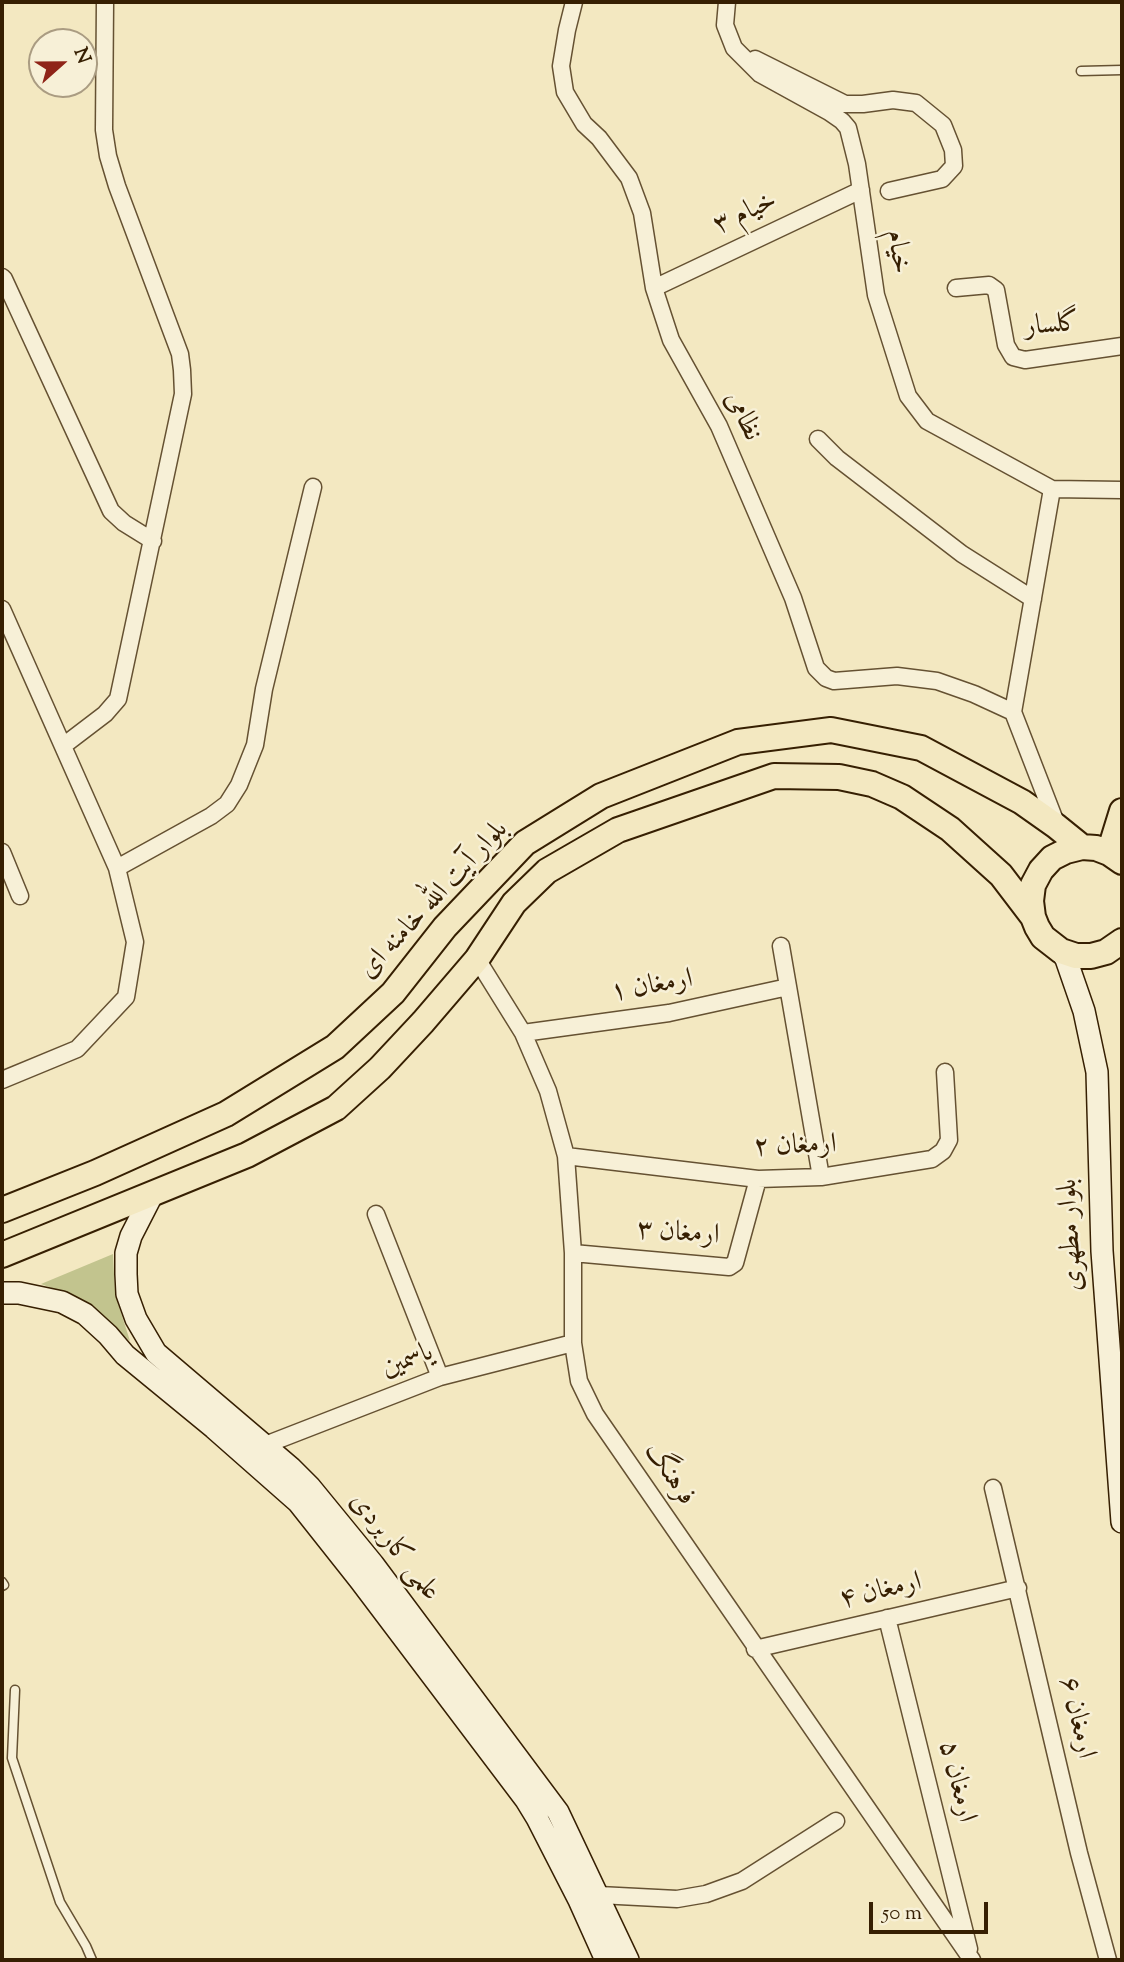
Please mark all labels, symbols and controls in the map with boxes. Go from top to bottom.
north arrow [28,28,98,98]
text: N [66,44,97,68]
street label: خیام ۳ [709,186,783,244]
street label: خیام [876,228,916,276]
street label: گلسار [1023,308,1081,346]
street label: نظامی [715,387,767,447]
street label: بلوار آیت الله خامنه ای [353,815,517,987]
street label: ارمغان ۱ [608,964,696,1012]
street label: ارمغان ۲ [753,1130,837,1166]
street label: بلوار مطهری [1053,1178,1093,1292]
street label: ارمغان ۳ [635,1215,721,1255]
street label: یاسمین [378,1337,438,1387]
street label: فرهنگ [635,1437,701,1513]
street label: علمی کاربردی [340,1487,446,1609]
street label: ارمغان ۴ [837,1567,925,1619]
street label: ارمغان ۶ [1049,1674,1101,1762]
street label: ارمغان ۵ [929,1738,981,1826]
scale bar [872,1888,991,1932]
text: 50 m [882,1899,922,1929]

